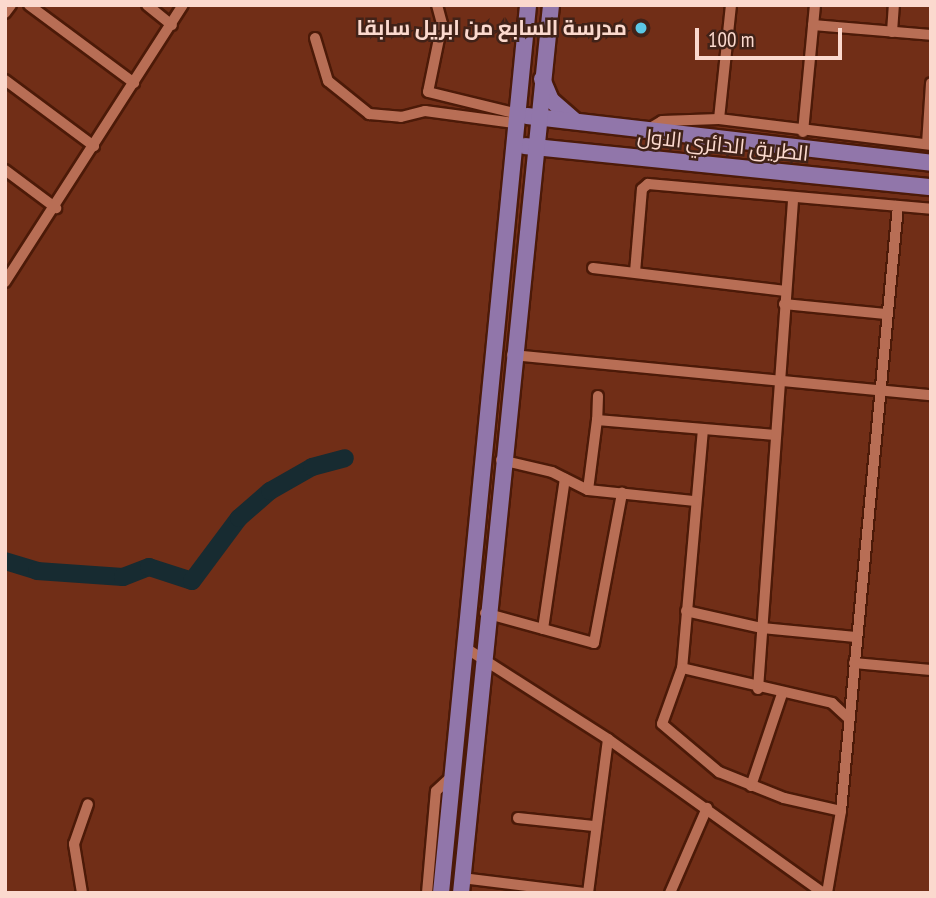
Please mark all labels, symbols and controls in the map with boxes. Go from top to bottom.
scale bar [698,14,845,58]
place label: مدرسة السابع من ابريل سابقا [357,15,627,41]
marker: مدرسة السابع من ابريل سابقا [633,20,649,36]
text: 100 m [708,26,754,53]
street label: الطريق الدائري الاول [636,123,810,167]

